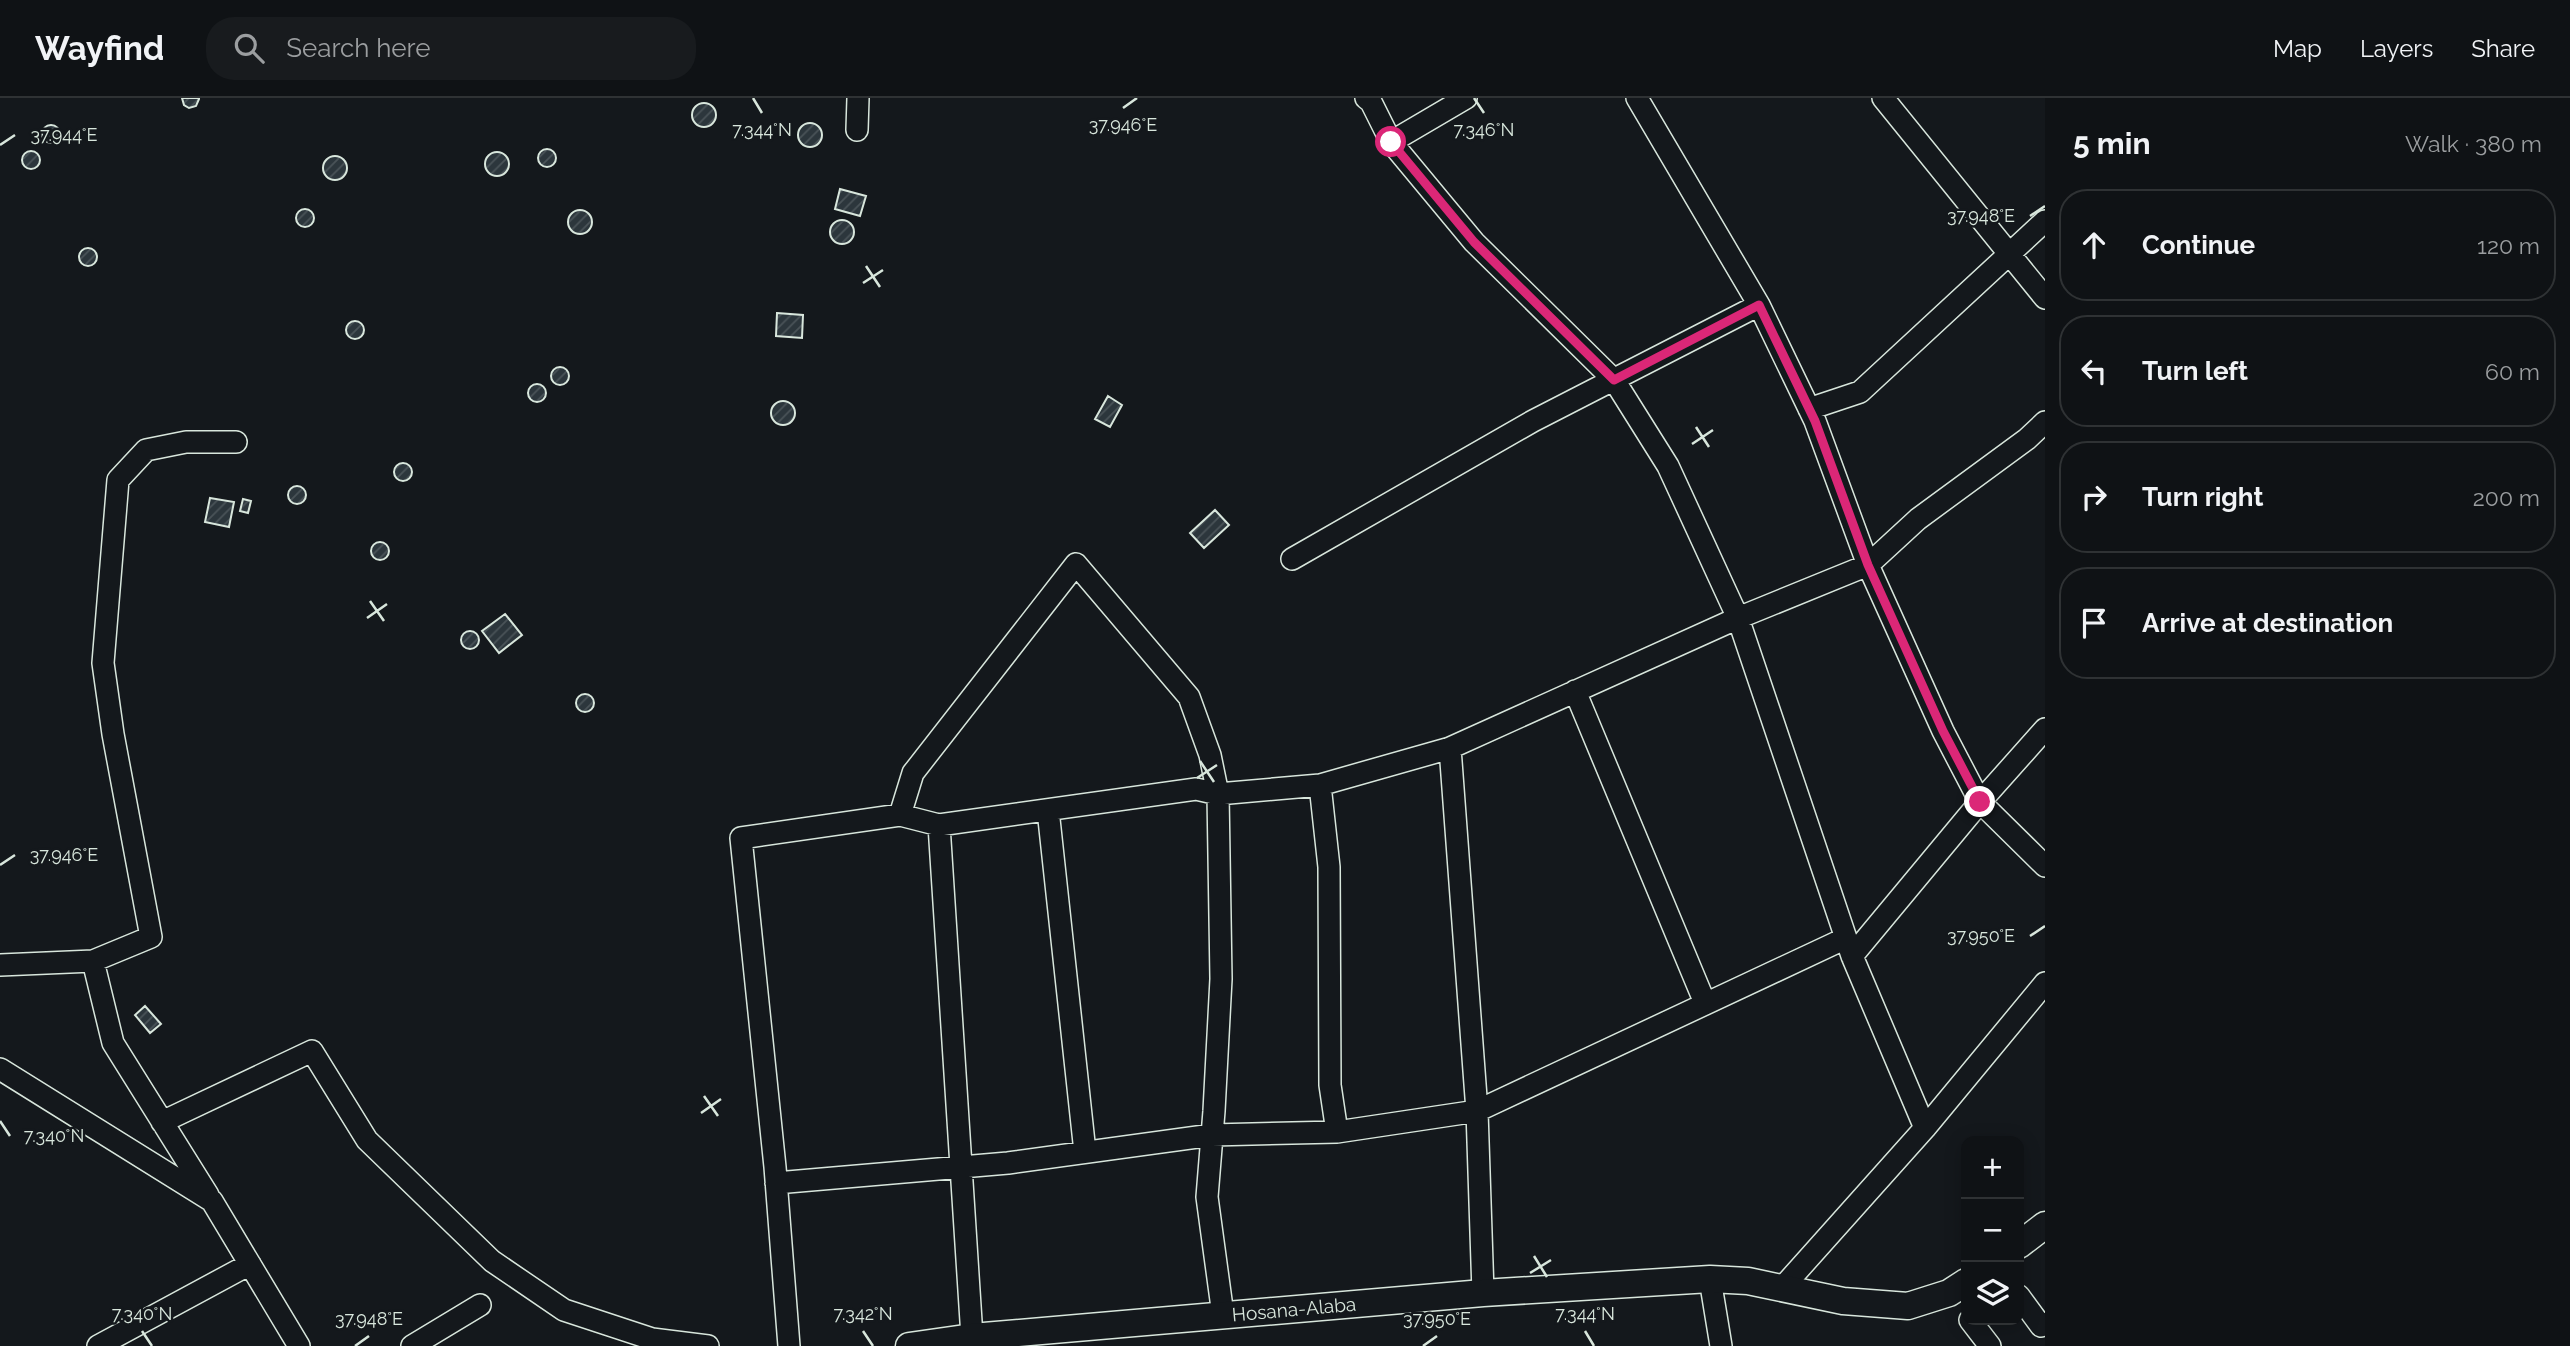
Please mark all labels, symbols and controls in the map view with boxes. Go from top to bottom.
search box [206,17,696,80]
text: Wayfind [35,29,164,68]
icon: search [230,29,268,67]
text: Search here [286,33,431,63]
text: Map [2273,34,2322,63]
text: Layers [2360,34,2433,63]
text: Share [2471,34,2535,63]
text: 37.946°E [1089,114,1157,135]
text: 7.344°N [732,119,792,140]
text: 7.346°N [1454,119,1514,140]
text: 37.944°E [30,124,98,145]
route start [1375,126,1406,157]
text: 5 min [2073,126,2151,161]
text: Walk · 380 m [2405,130,2542,157]
text: 37.948°E [1947,205,2015,226]
icon: ahead [2075,226,2113,264]
text: Continue [2142,230,2255,260]
text: 120 m [2477,232,2540,259]
icon: left [2075,352,2113,390]
text: Turn left [2142,356,2248,386]
text: 60 m [2485,358,2540,385]
icon: right [2075,478,2113,516]
text: Turn right [2142,482,2263,512]
text: 200 m [2473,484,2540,511]
icon: arrive [2075,604,2113,642]
text: Arrive at destination [2142,608,2393,638]
route end [1964,786,1995,817]
text: 37.946°E [30,844,98,865]
text: 37.950°E [1947,925,2015,946]
text: 7.340°N [24,1125,84,1146]
map controls [1961,1136,2024,1325]
button: + [1961,1136,2024,1199]
button: − [1961,1199,2024,1262]
button: layers [1961,1262,2024,1325]
street label: Hosana-Alaba [1231,1293,1357,1325]
text: 7.340°N [112,1303,172,1324]
text: 7.342°N [833,1303,893,1324]
text: 7.344°N [1555,1303,1615,1324]
text: 37.948°E [335,1308,403,1329]
text: 37.950°E [1403,1308,1471,1329]

